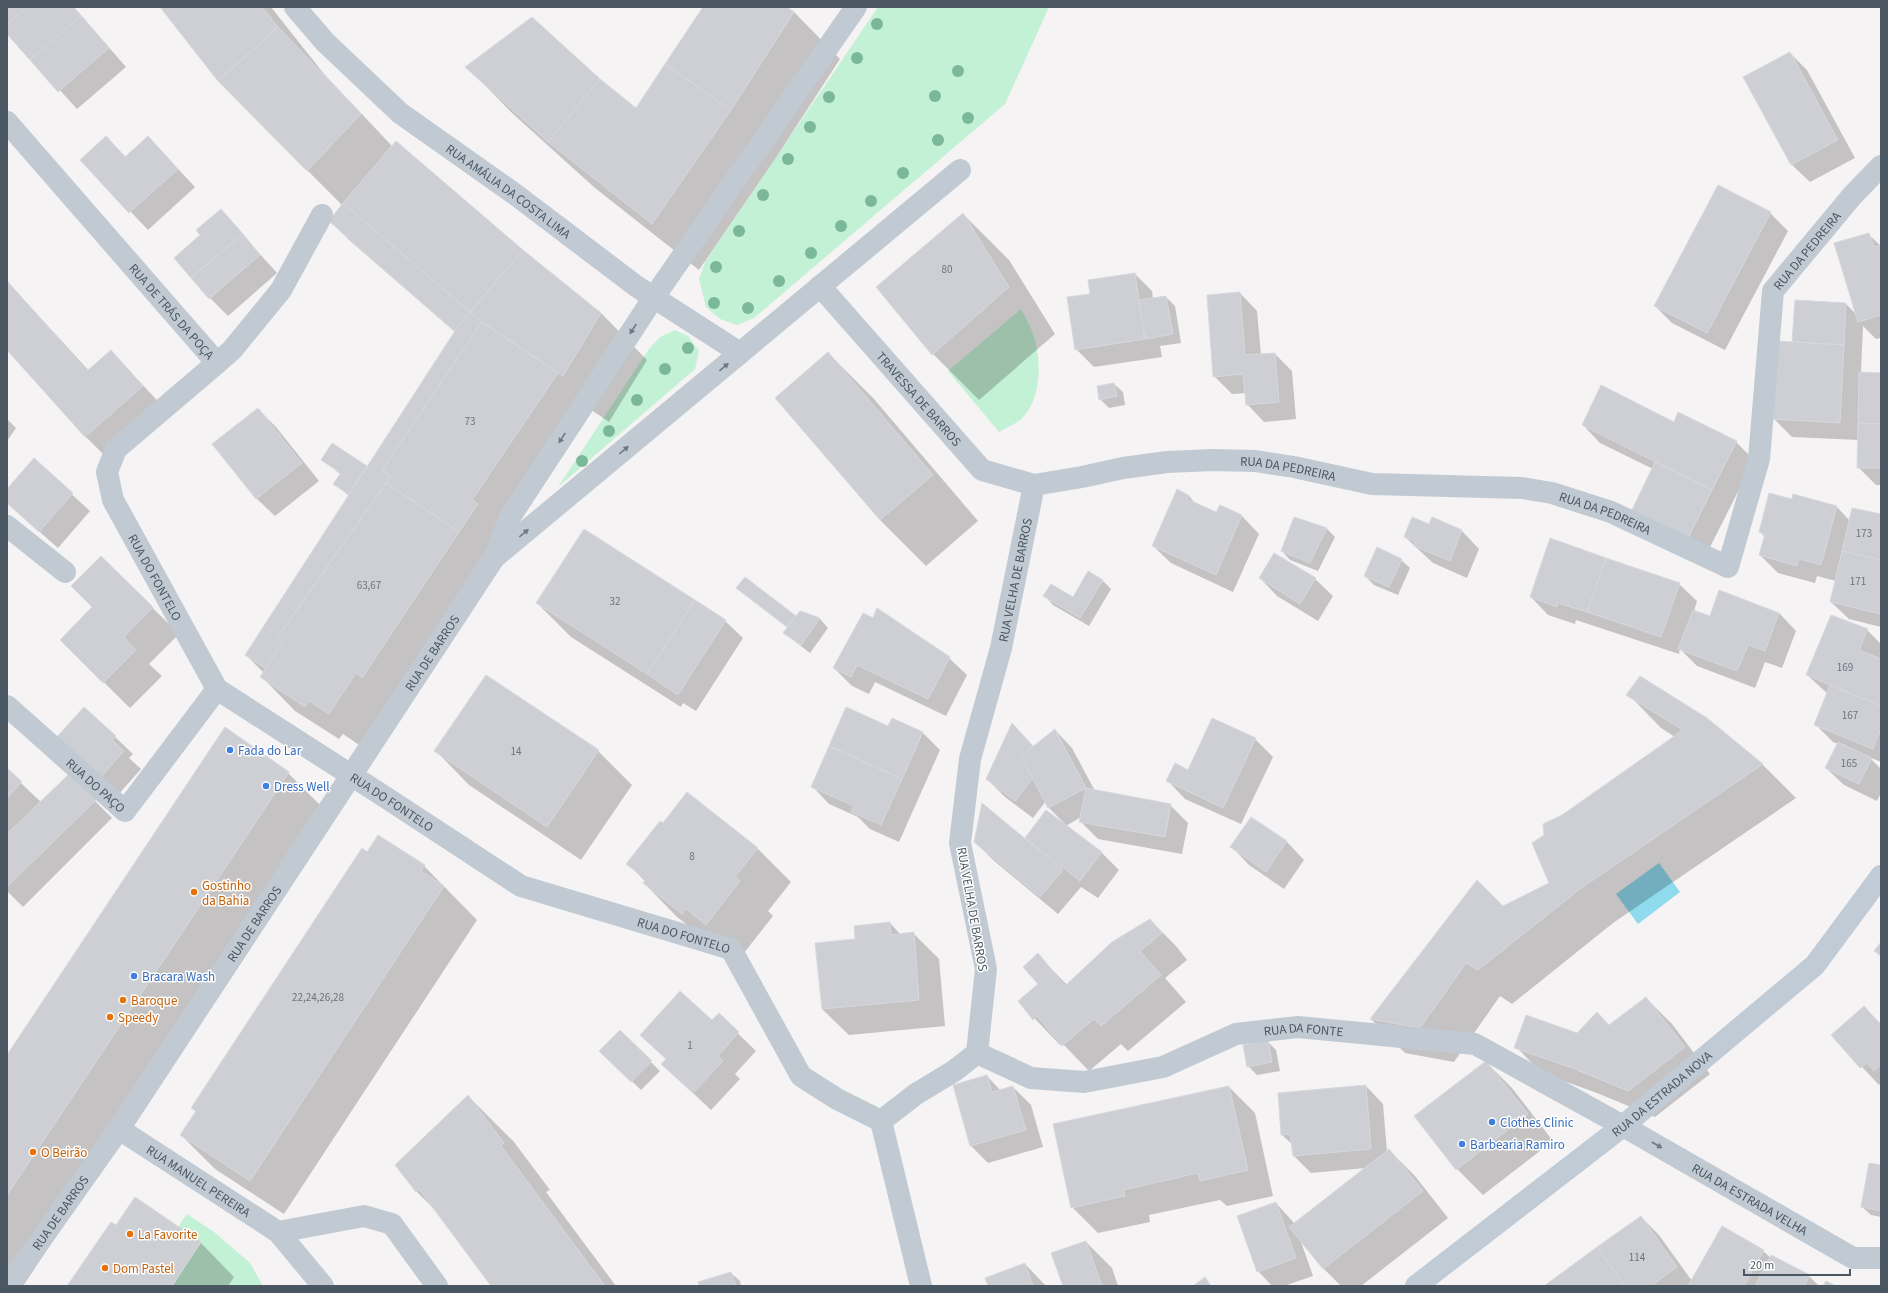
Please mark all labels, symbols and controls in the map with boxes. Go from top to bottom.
street label: RUA AMÁLIA DA COSTA LIMA [442,140,575,244]
street label: RUA DA PEDREIRA [1769,207,1846,294]
street label: RUA DE TRÁS DA POÇA [124,260,219,364]
house number: 80 [942,262,952,277]
one-way arrow [629,324,637,334]
street label: TRAVESSA DE BARROS [872,348,965,451]
one-way arrow [718,362,729,371]
house number: 73 [465,414,475,429]
one-way arrow [558,432,565,444]
one-way arrow [619,445,629,454]
street label: RUA DA PEDREIRA [1240,453,1338,486]
street label: RUA DA PEDREIRA [1557,488,1655,540]
street label: RUA VELHA DE BARROS [994,517,1037,644]
house number: 173 [1856,526,1872,541]
one-way arrow [519,529,529,538]
street label: RUA DO FONTELO [123,531,186,624]
house number: 171 [1850,574,1866,589]
house number: 63,67 [357,578,381,593]
house number: 32 [610,594,620,609]
street label: RUA DE BARROS [401,612,464,695]
house number: 169 [1837,660,1853,675]
house number: 167 [1842,708,1858,723]
place label: Fada do Lar [238,742,302,760]
house number: 14 [511,744,522,759]
marker: Fada do Lar [225,745,235,755]
street label: RUA DO PAÇO [62,755,129,817]
house number: 165 [1841,756,1857,771]
street label: RUA DO FONTELO [346,769,437,836]
place label: Dress Well [274,778,330,796]
marker: Dress Well [261,781,271,791]
street label: RUA VELHA DE BARROS [952,846,992,973]
house number: 8 [689,849,695,864]
place label: Gostinho da Bahia [202,877,251,910]
street label: RUA DE BARROS [223,882,286,966]
marker: Gostinho da Bahia [189,887,199,897]
street label: RUA DO FONTELO [635,913,732,958]
place label: Bracara Wash [142,968,215,986]
marker: Bracara Wash [129,971,139,981]
house number: 22,24,26,28 [292,990,345,1005]
place label: Baroque [131,992,177,1010]
marker: Baroque [118,995,128,1005]
place label: Speedy [118,1009,158,1027]
marker: Speedy [105,1012,115,1022]
street label: RUA DA FONTE [1263,1019,1344,1041]
house number: 1 [687,1038,693,1053]
street label: RUA DA ESTRADA NOVA [1608,1046,1717,1142]
place label: Clothes Clinic [1500,1114,1574,1132]
marker: Clothes Clinic [1487,1117,1497,1127]
place label: Barbearia Ramiro [1470,1136,1565,1154]
marker: Barbearia Ramiro [1457,1139,1467,1149]
street label: RUA MANUEL PEREIRA [143,1141,255,1222]
one-way arrow [1651,1142,1663,1149]
place label: O Beirão [41,1144,87,1162]
marker: O Beirão [28,1147,38,1157]
street label: RUA DA ESTRADA VELHA [1688,1159,1811,1241]
street label: RUA DE BARROS [28,1172,94,1254]
place label: La Favorite [138,1226,197,1244]
marker: La Favorite [125,1229,135,1239]
house number: 114 [1629,1250,1646,1265]
scale bar [1744,1251,1850,1277]
text: 20 m [1750,1257,1774,1274]
place label: Dom Pastel [113,1260,174,1278]
marker: Dom Pastel [100,1263,110,1273]

